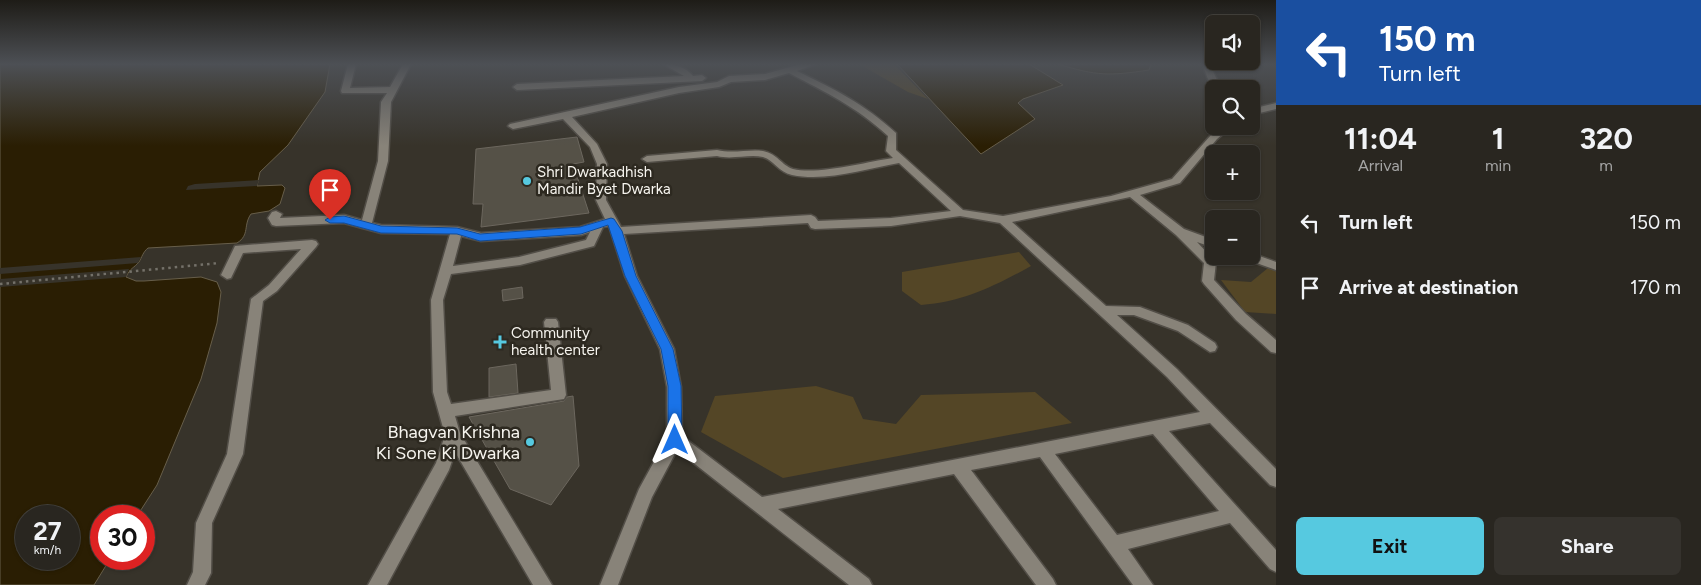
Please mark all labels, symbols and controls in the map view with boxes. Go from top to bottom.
map controls [1205,15,1260,265]
button: sound [1205,15,1260,70]
text: 150 m [1379,18,1476,60]
icon: left [1296,20,1361,85]
text: Turn left [1379,60,1461,87]
button: search [1205,80,1260,135]
text: 11:04 [1344,120,1417,157]
text: 1 [1492,120,1504,157]
text: 320 [1579,120,1633,157]
button: + [1205,145,1260,200]
text: Arrival [1358,156,1403,175]
text: min [1485,156,1511,175]
text: m [1599,156,1613,175]
place label: Shri Dwarkadhish Mandir Byet Dwarka [537,163,671,198]
pin [309,169,351,220]
marker: Shri Dwarkadhish Mandir Byet Dwarka [521,175,533,187]
icon: arrive [316,176,344,204]
icon: left [1296,209,1324,237]
button: − [1205,210,1260,265]
text: Turn left [1339,211,1413,234]
text: 150 m [1629,211,1681,234]
icon: arrive [1296,274,1324,302]
text: Arrive at destination [1339,276,1518,299]
text: 170 m [1630,276,1681,299]
place label: Community health center [511,324,600,359]
marker: Community health center [493,335,507,349]
position arrow [648,413,700,465]
place label: Bhagvan Krishna Ki Sone Ki Dwarka [376,421,520,464]
marker: Bhagvan Krishna Ki Sone Ki Dwarka [524,436,536,448]
speed limit sign: 30 [90,505,155,570]
text: 27 [33,516,62,546]
button: Exit [1296,517,1484,575]
button: Share [1494,517,1681,575]
text: km/h [34,543,61,557]

